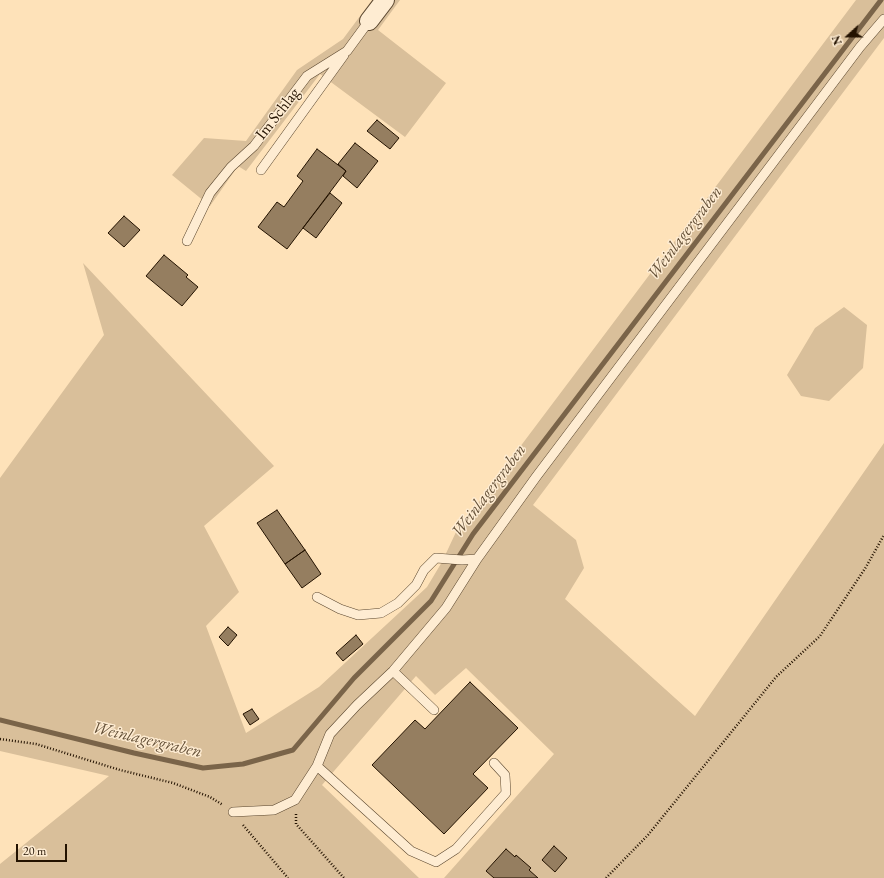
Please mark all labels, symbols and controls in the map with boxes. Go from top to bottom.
north arrow [828,16,868,56]
text: N [829,34,845,47]
street label: Im Schlag [252,84,304,144]
water label: Weinlagergraben [643,182,727,284]
water label: Weinlagergraben [447,440,531,542]
water label: Weinlagergraben [91,718,203,762]
scale bar [18,836,69,862]
text: 20 m [23,843,46,859]

